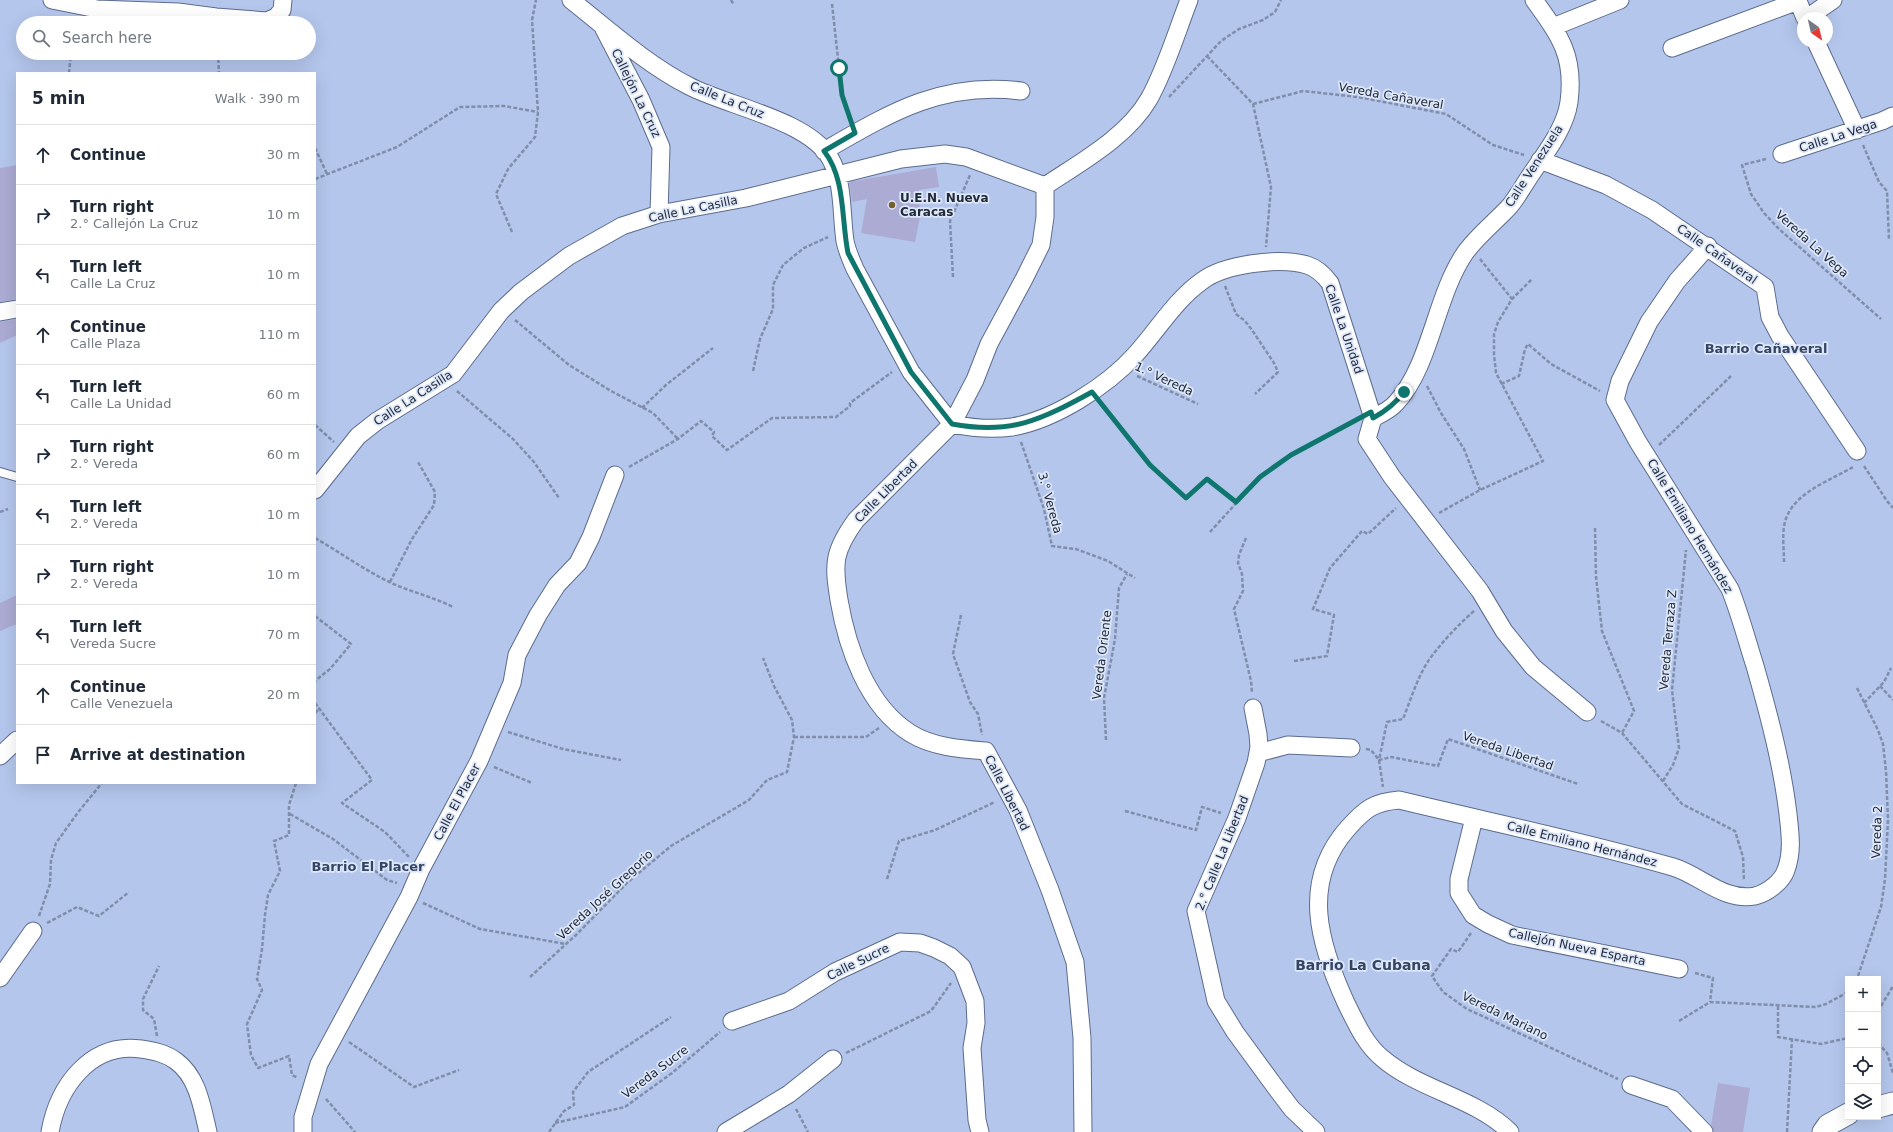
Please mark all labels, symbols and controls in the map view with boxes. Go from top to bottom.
north arrow [1797,12,1833,48]
search box [16,16,316,60]
icon: search [30,27,52,49]
text: Search here [62,29,152,47]
street label: Callejón La Cruz [608,46,664,140]
route start [830,59,848,77]
street label: Calle La Cruz [688,79,766,121]
street label: Vereda Cañaveral [1337,80,1445,112]
text: 5 min [32,88,85,108]
text: Walk · 390 m [215,91,300,106]
street label: Calle La Vega [1797,117,1879,155]
street label: Calle Venezuela [1502,122,1566,210]
icon: ahead [32,144,54,166]
text: Continue [70,146,146,164]
text: 30 m [267,147,300,162]
place label: U.E.N. Nueva Caracas [900,191,988,219]
street label: Calle La Casilla [647,193,739,225]
text: Turn right [70,198,154,216]
marker: U.E.N. Nueva Caracas [887,200,897,210]
icon: right [32,204,54,226]
text: 10 m [267,207,300,222]
street label: Vereda La Vega [1773,208,1851,280]
text: 2.° Callejón La Cruz [70,216,198,231]
street label: Calle Cañaveral [1674,221,1760,287]
text: Turn left [70,258,142,276]
icon: left [32,264,54,286]
text: 10 m [267,267,300,282]
text: Calle La Cruz [70,276,155,291]
street label: Calle La Unidad [1322,282,1366,376]
text: Continue [70,318,146,336]
icon: ahead [32,324,54,346]
text: 110 m [258,327,300,342]
text: Calle Plaza [70,336,141,351]
district label: Barrio Cañaveral [1705,341,1827,356]
street label: 1.° Vereda [1133,359,1195,399]
street label: Calle La Casilla [371,367,455,429]
text: Turn left [70,378,142,396]
route end [1395,383,1413,401]
icon: left [32,384,54,406]
text: 60 m [267,387,300,402]
text: Calle La Unidad [70,396,172,411]
text: Turn right [70,438,154,456]
icon: right [32,444,54,466]
text: 60 m [267,447,300,462]
text: 2.° Vereda [70,456,138,471]
street label: Calle Emiliano Hernández [1644,456,1736,596]
street label: Calle Libertad [852,457,920,525]
street label: 3.° Vereda [1035,471,1065,535]
text: Turn left [70,498,142,516]
icon: left [32,504,54,526]
text: 10 m [267,507,300,522]
text: 2.° Vereda [70,516,138,531]
text: Turn right [70,558,154,576]
icon: right [32,564,54,586]
text: 10 m [267,567,300,582]
text: 2.° Vereda [70,576,138,591]
street label: Vereda Terraza Z [1657,589,1679,691]
street label: Vereda Oriente [1090,609,1114,701]
text: Turn left [70,618,142,636]
icon: left [32,624,54,646]
text: 70 m [267,627,300,642]
text: Vereda Sucre [70,636,156,651]
text: Continue [70,678,146,696]
icon: ahead [32,684,54,706]
text: 20 m [267,687,300,702]
text: Calle Venezuela [70,696,173,711]
street label: Vereda Libertad [1461,729,1555,773]
icon: arrive [32,744,54,766]
text: Arrive at destination [70,746,245,764]
street label: Calle Libertad [982,753,1032,833]
street label: Calle El Placer [431,761,483,843]
street label: 2.° Calle La Libertad [1193,794,1251,912]
street label: Vereda 2 [1869,805,1885,859]
street label: Calle Emiliano Hernández [1506,819,1658,869]
street label: Vereda José Gregorio [554,847,656,943]
district label: Barrio El Placer [312,859,425,874]
street label: Callejón Nueva Esparta [1507,926,1647,968]
street label: Calle Sucre [825,941,891,983]
district label: Barrio La Cubana [1295,957,1431,973]
map controls [1845,976,1881,1120]
button: + [1845,976,1881,1012]
street label: Vereda Mariano [1460,989,1550,1043]
button: − [1845,1012,1881,1048]
street label: Vereda Sucre [619,1043,691,1101]
button: locate [1845,1048,1881,1084]
button: layers [1845,1084,1881,1120]

